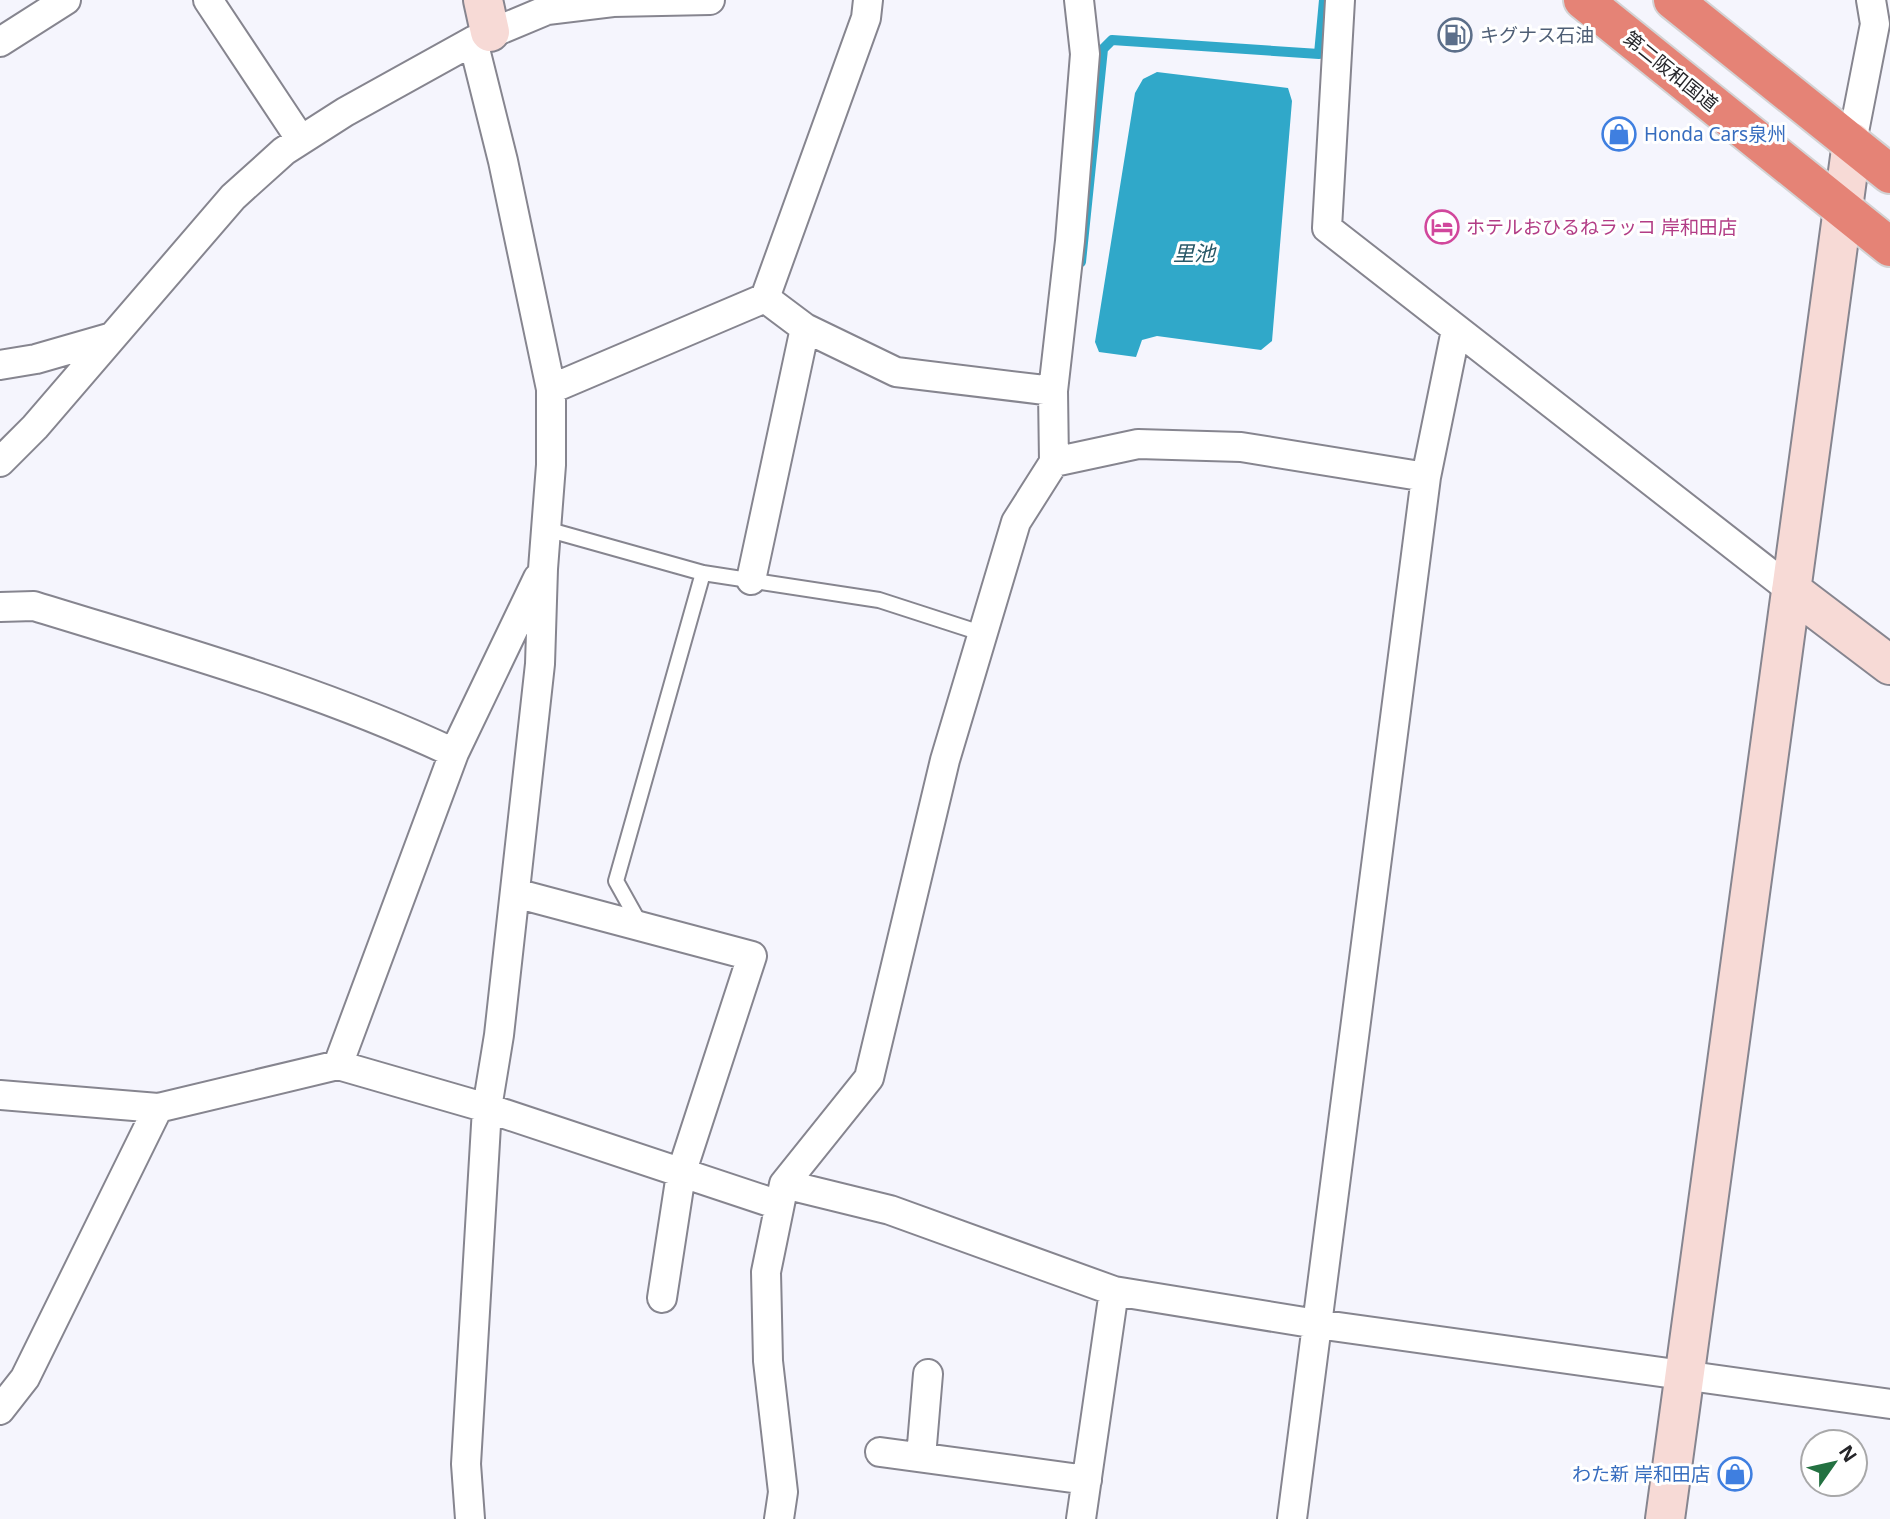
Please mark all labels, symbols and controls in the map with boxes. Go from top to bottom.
fuel station icon: キグナス石油 [1436,16,1474,54]
place label: キグナス石油 [1480,22,1594,48]
street label: 第二阪和国道 [1619,25,1723,117]
shop icon: Honda Cars泉州 [1600,115,1638,153]
place label: Honda Cars泉州 [1644,121,1786,147]
hotel icon: ホテルおひるねラッコ 岸和田店 [1423,208,1461,246]
place label: ホテルおひるねラッコ 岸和田店 [1466,214,1737,240]
water label: 里池 [1173,239,1217,267]
north arrow [1799,1428,1869,1498]
text: N [1833,1440,1863,1467]
shop icon: わた新 岸和田店 [1716,1455,1754,1493]
place label: わた新 岸和田店 [1572,1461,1710,1487]

